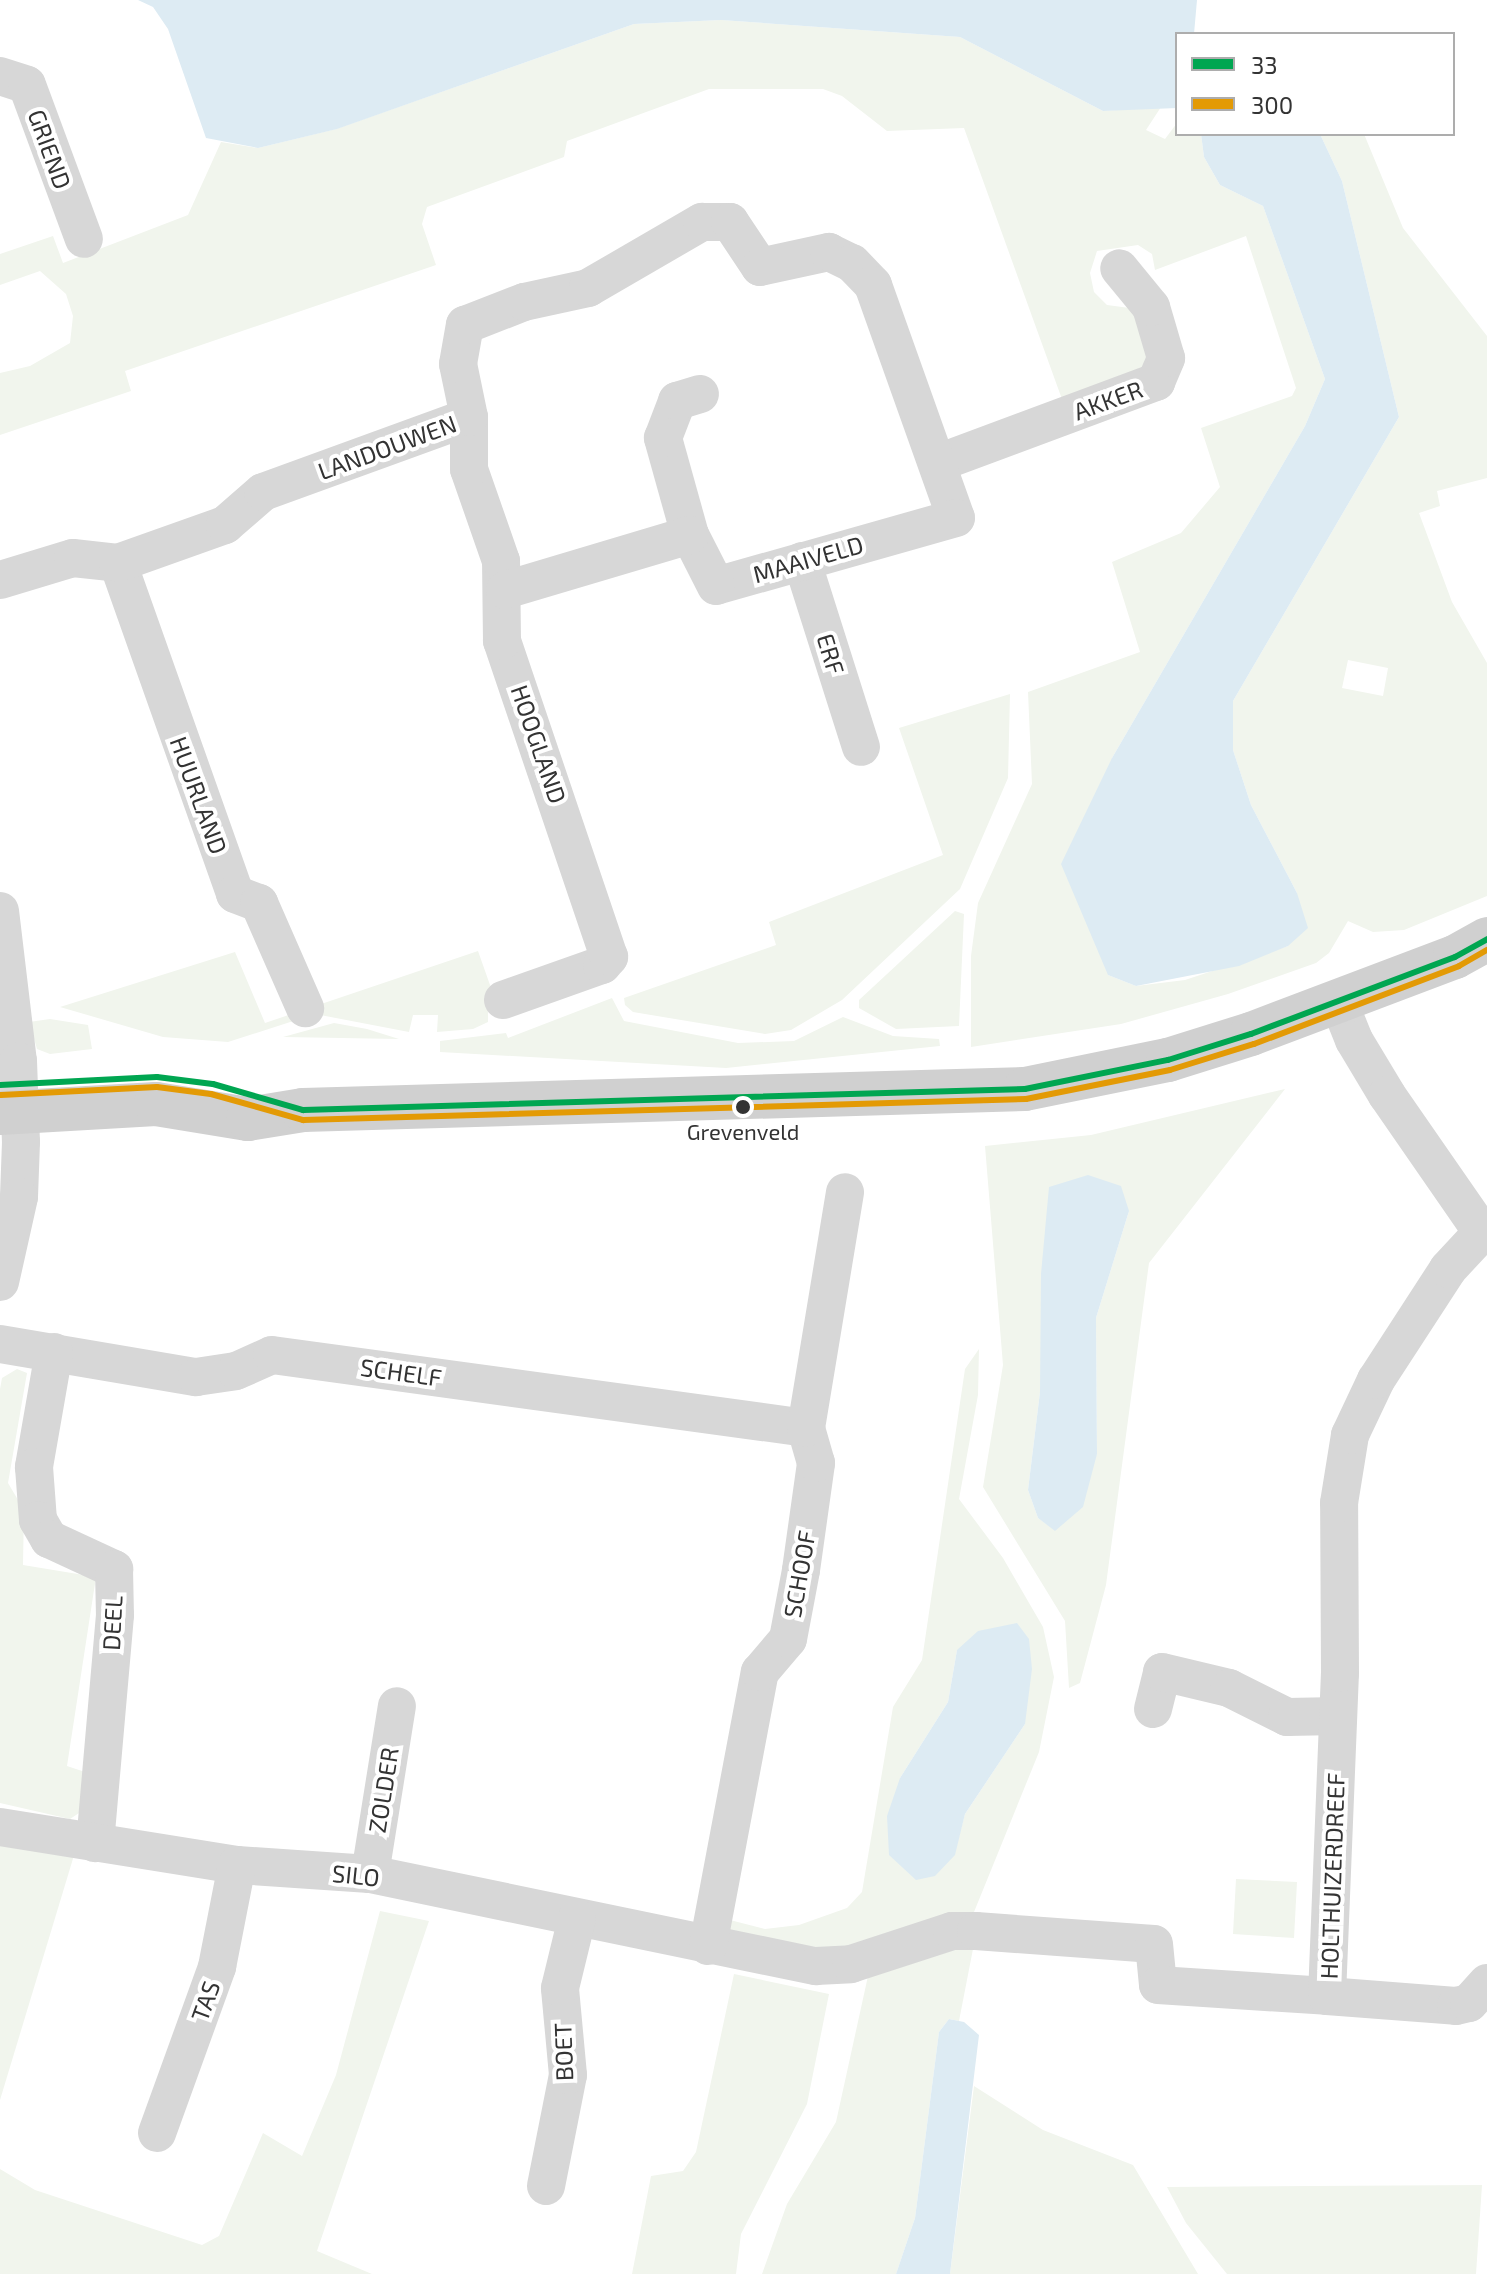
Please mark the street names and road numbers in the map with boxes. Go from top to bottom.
street label: GRIEND [22,105,78,193]
street label: AKKER [1070,374,1146,426]
street label: LANDOUWEN [314,409,460,485]
street label: MAAIVELD [749,530,867,588]
street label: ERF [811,630,851,678]
street label: HOOGLAND [505,681,573,807]
street label: HUURLAND [164,732,234,858]
street label: SCHELF [358,1352,444,1392]
street label: SCHOOF [777,1528,821,1620]
street label: DEEL [96,1595,128,1651]
street label: ZOLDER [362,1745,404,1835]
street label: HOLTHUIZERDREEF [1314,1772,1350,1980]
street label: SILO [331,1858,381,1892]
street label: TAS [184,1977,226,2025]
street label: BOET [548,2022,578,2082]

